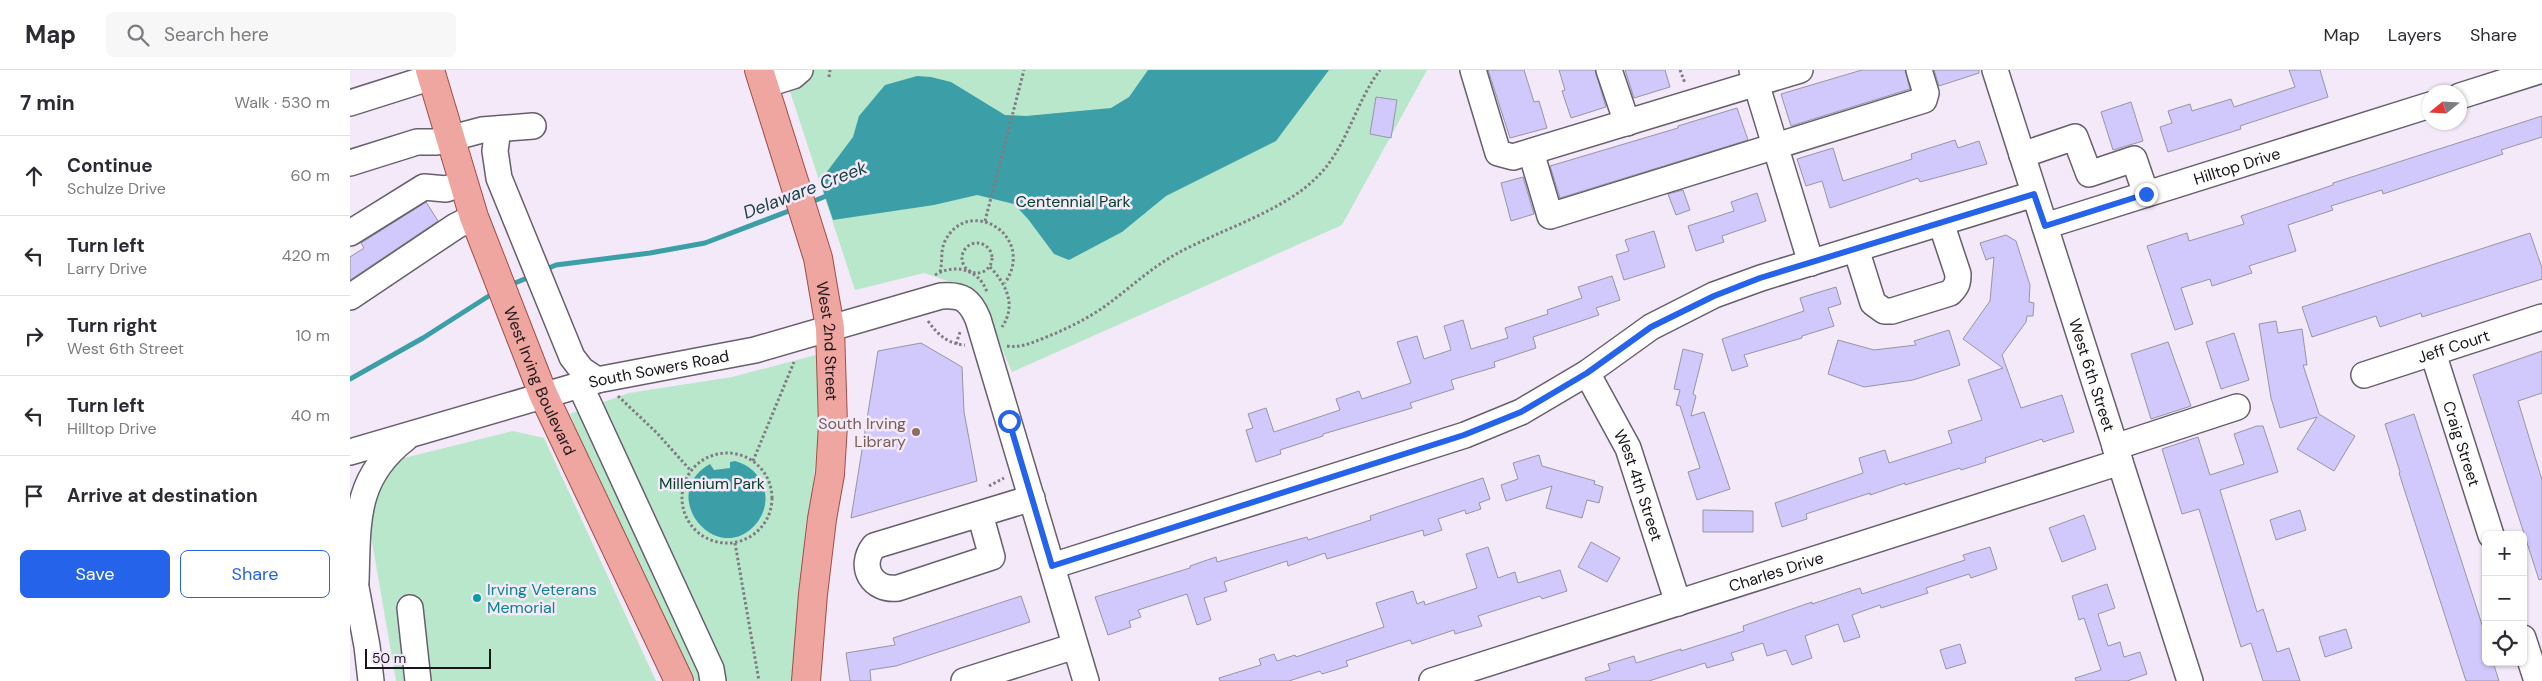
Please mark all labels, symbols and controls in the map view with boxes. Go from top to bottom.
search box [106,12,456,57]
text: Map [25,19,76,50]
icon: search [124,21,152,49]
text: Search here [164,22,269,47]
text: Map [2324,23,2360,47]
text: Layers [2388,23,2442,47]
text: Share [2470,23,2517,47]
north arrow [2422,85,2467,130]
text: 7 min [20,89,75,117]
text: Walk · 530 m [235,92,330,113]
street label: Hilltop Drive [2191,142,2283,189]
text: Continue [67,153,153,178]
water label: Delaware Creek [739,155,871,225]
icon: ahead [20,162,48,190]
text: 60 m [290,165,330,186]
text: Schulze Drive [67,178,166,199]
route end [2135,183,2158,206]
park label: Centennial Park [1015,191,1131,212]
text: Turn left [67,233,145,258]
icon: left [20,242,48,270]
text: 420 m [282,245,330,266]
text: Larry Drive [67,258,147,279]
street label: West 2nd Street [812,280,843,401]
street label: West Irving Boulevard [499,303,581,458]
text: Turn right [67,313,157,338]
street label: West 6th Street [2064,316,2120,434]
icon: right [20,322,48,350]
street label: Jeff Court [2415,324,2492,367]
text: 10 m [296,325,330,346]
text: West 6th Street [67,338,184,359]
street label: South Sowers Road [586,345,731,392]
text: Turn left [67,393,145,418]
street label: Craig Street [2438,398,2485,489]
icon: left [20,402,48,430]
text: 40 m [291,405,330,426]
route start [998,410,1021,433]
place label: South Irving Library [818,413,906,452]
text: Hilltop Drive [67,418,157,439]
street label: West 4th Street [1609,425,1668,544]
marker: South Irving Library [910,426,922,438]
park label: Millenium Park [659,473,765,494]
icon: arrive [20,482,48,510]
text: Arrive at destination [67,483,258,508]
map controls [2482,531,2527,666]
button: + [2482,531,2527,576]
street label: Charles Drive [1726,547,1826,596]
button: Save [20,550,170,598]
button: Share [180,550,330,598]
button: − [2482,576,2527,621]
place label: Irving Veterans Memorial [487,579,597,618]
marker: Irving Veterans Memorial [471,592,483,604]
button: locate [2482,621,2527,666]
scale bar [365,646,491,669]
text: 50 m [372,649,406,667]

